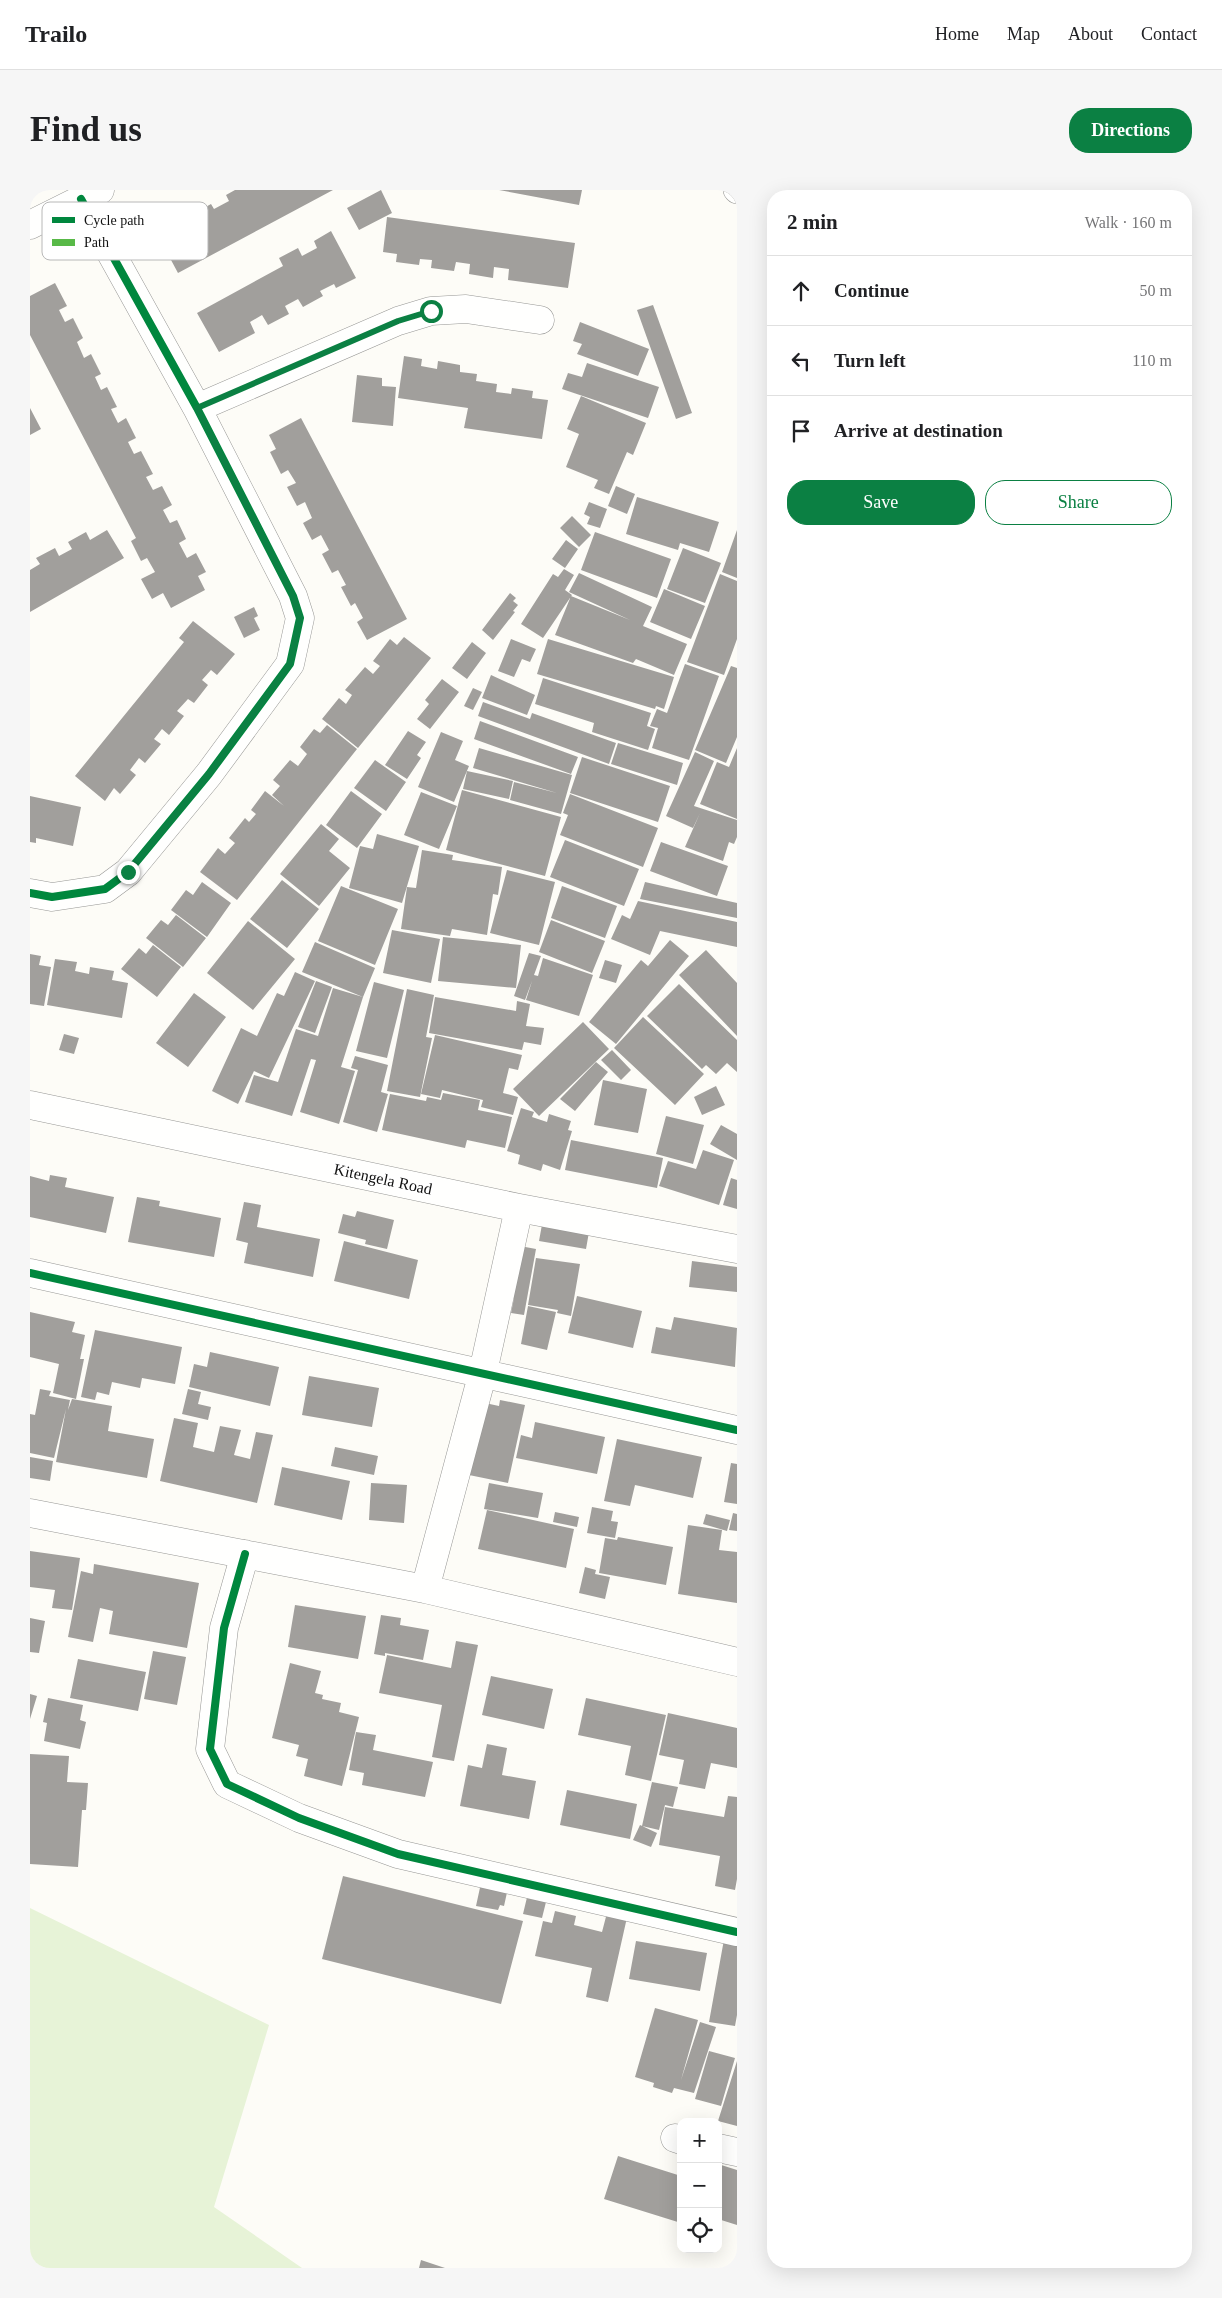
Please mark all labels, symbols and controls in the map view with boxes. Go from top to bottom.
text: Trailo [25,21,87,47]
text: Home [935,24,979,44]
text: Map [1007,24,1040,44]
text: About [1068,24,1113,44]
text: Contact [1141,24,1197,44]
button: Directions [1069,108,1192,153]
text: Find us [30,110,142,149]
legend [42,202,208,260]
text: 2 min [787,210,838,234]
text: Cycle path [84,213,144,228]
text: Walk · 160 m [1085,214,1172,231]
text: Path [84,235,109,250]
icon: ahead [787,277,815,305]
text: Continue [834,280,909,301]
text: 50 m [1140,282,1172,299]
route start [420,300,443,323]
icon: left [787,347,815,375]
text: Turn left [834,350,906,371]
text: 110 m [1132,352,1172,369]
icon: arrive [787,417,815,445]
text: Arrive at destination [834,420,1003,441]
button: Save [787,480,975,525]
button: Share [985,480,1172,525]
route end [117,861,140,884]
street label: Kitengela Road [332,1160,434,1199]
map controls [677,2118,722,2253]
button: + [677,2118,722,2163]
button: − [677,2163,722,2208]
button: locate [677,2208,722,2253]

